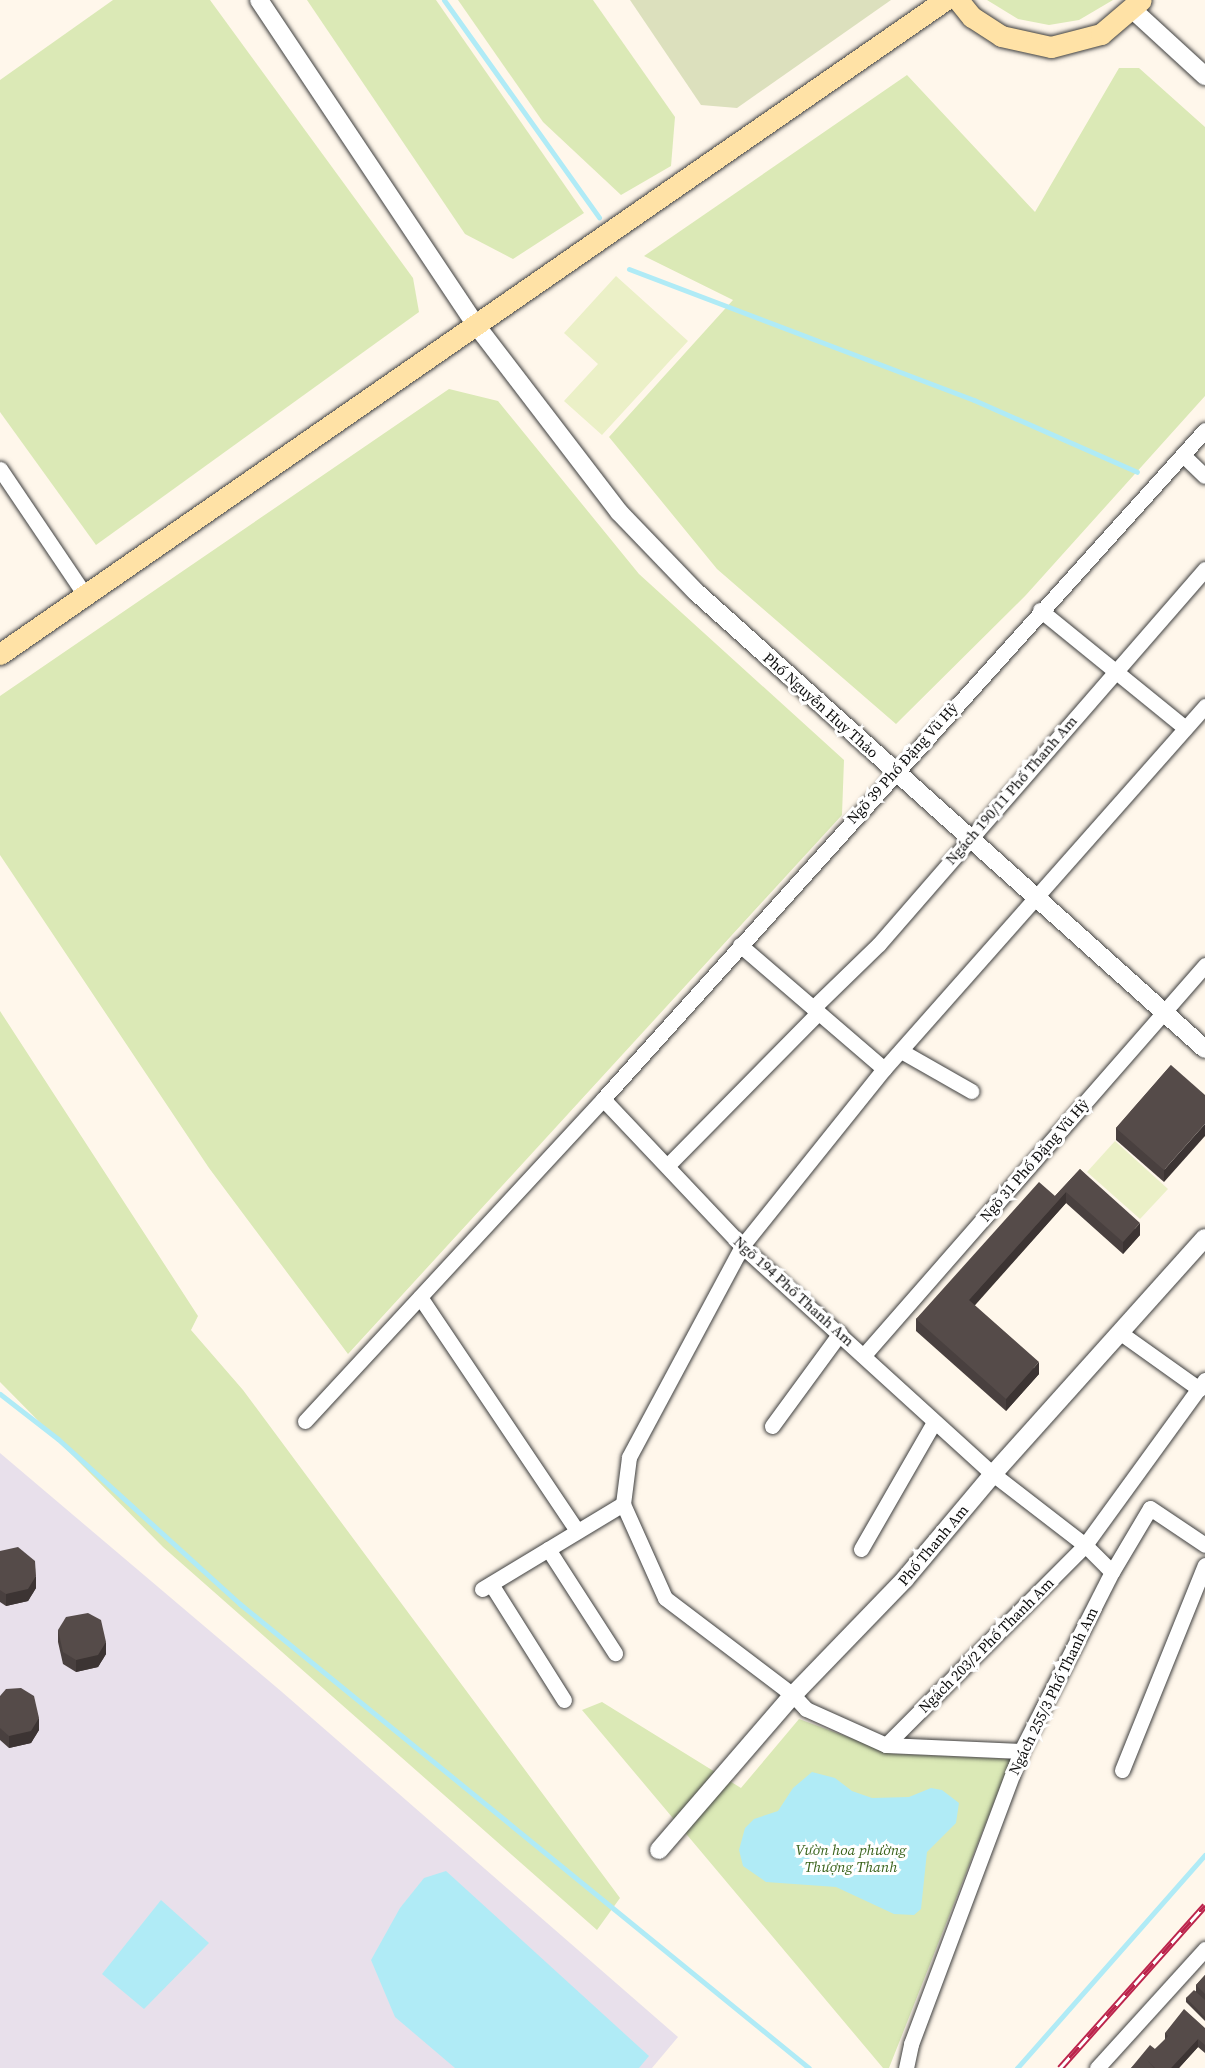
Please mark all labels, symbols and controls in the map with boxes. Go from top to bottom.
street label: Phố Nguyễn Huy Thảo [760,648,882,762]
street label: Ngõ 39 Phố Đặng Vũ Hỷ [843,699,961,827]
street label: Ngách 190/11 Phố Thanh Am [941,712,1081,868]
street label: Ngõ 31 Phố Đặng Vũ Hỷ [976,1095,1092,1225]
street label: Ngõ 194 Phố Thanh Am [730,1232,858,1350]
street label: Phố Thanh Am [894,1501,972,1589]
street label: Ngách 203/2 Phố Thanh Am [915,1574,1057,1716]
street label: Ngách 255/3 Phố Thanh Am [1005,1604,1101,1778]
park label: Vườn hoa phường Thượng Thanh [796,1840,906,1875]

